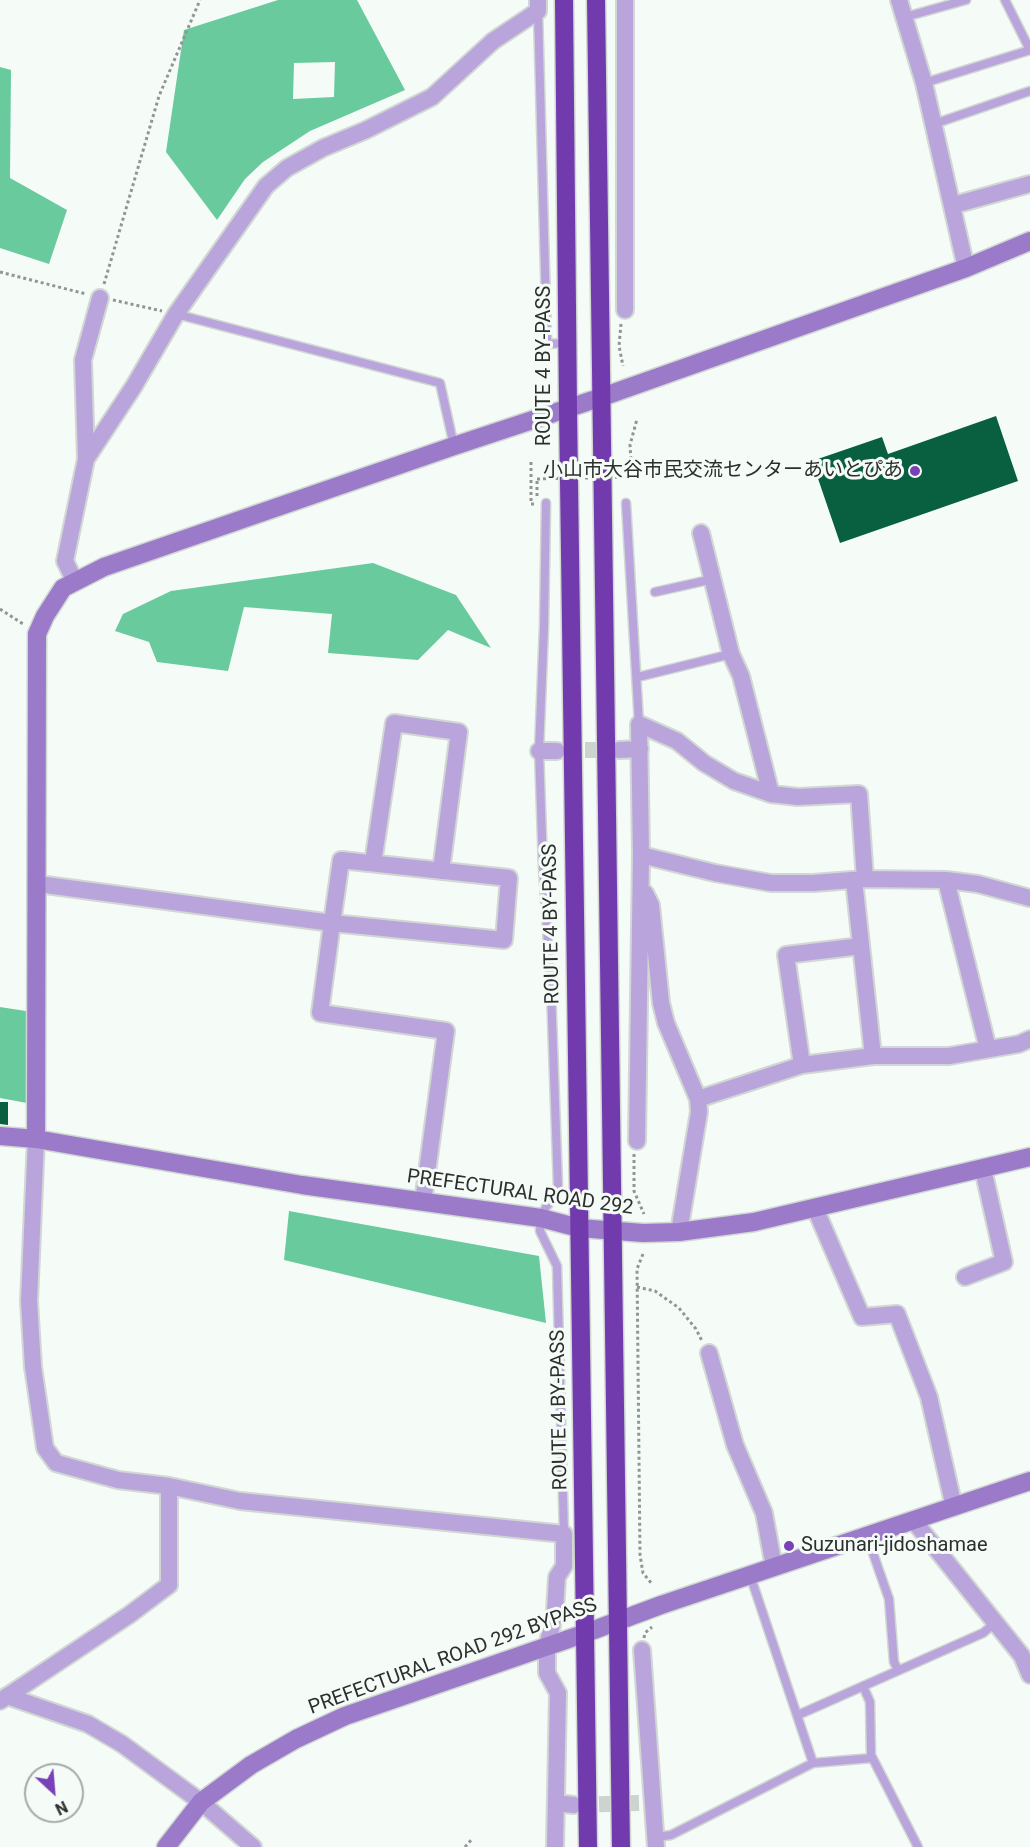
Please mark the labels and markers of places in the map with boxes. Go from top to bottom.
place label: 小山市大谷市民交流センターあいとぴあ [543,459,903,483]
marker: 小山市大谷市民交流センターあいとぴあ [908,464,922,478]
place label: Suzunari-jidoshamae [801,1534,988,1558]
marker: Suzunari-jidoshamae [782,1539,796,1553]

